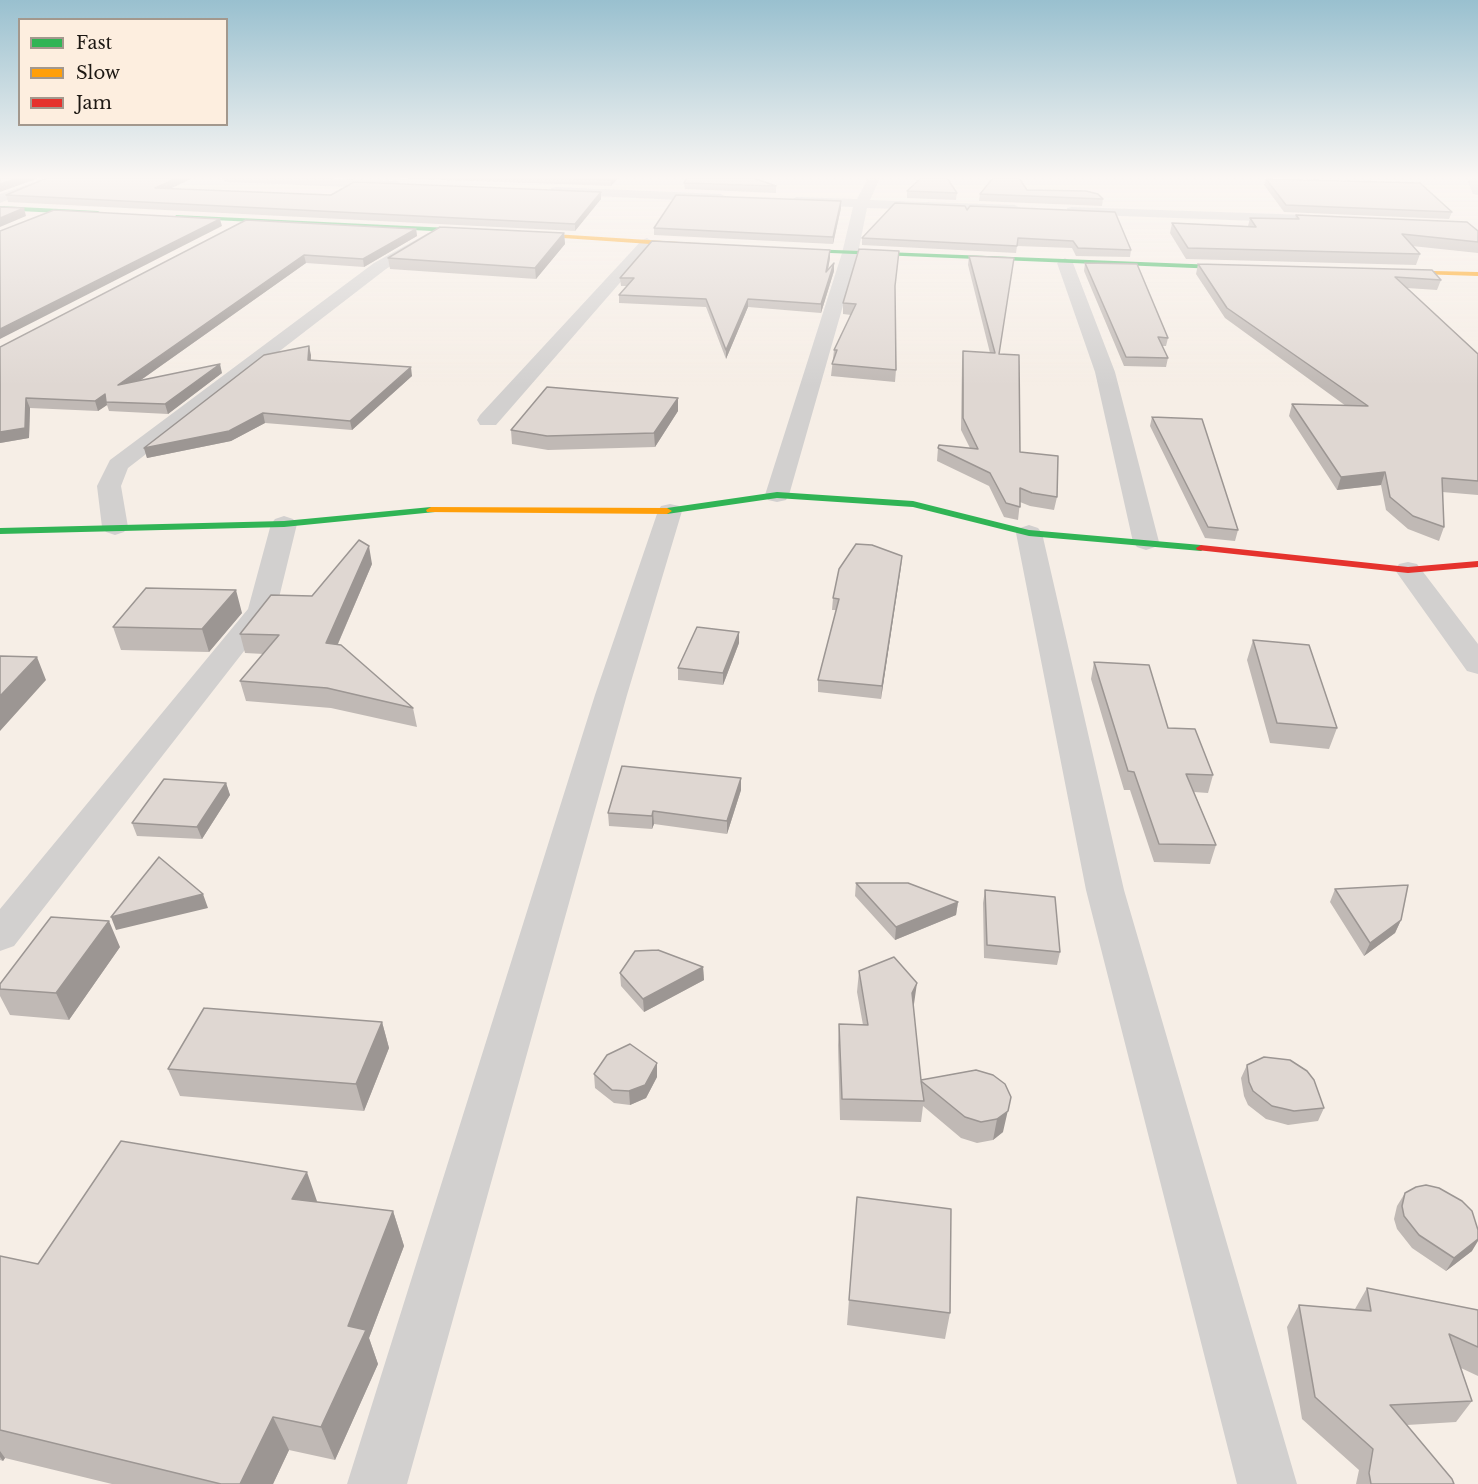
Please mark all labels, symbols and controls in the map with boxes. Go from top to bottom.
legend [18,18,228,126]
text: Fast [76,32,112,54]
text: Slow [76,62,120,84]
text: Jam [76,92,112,114]

